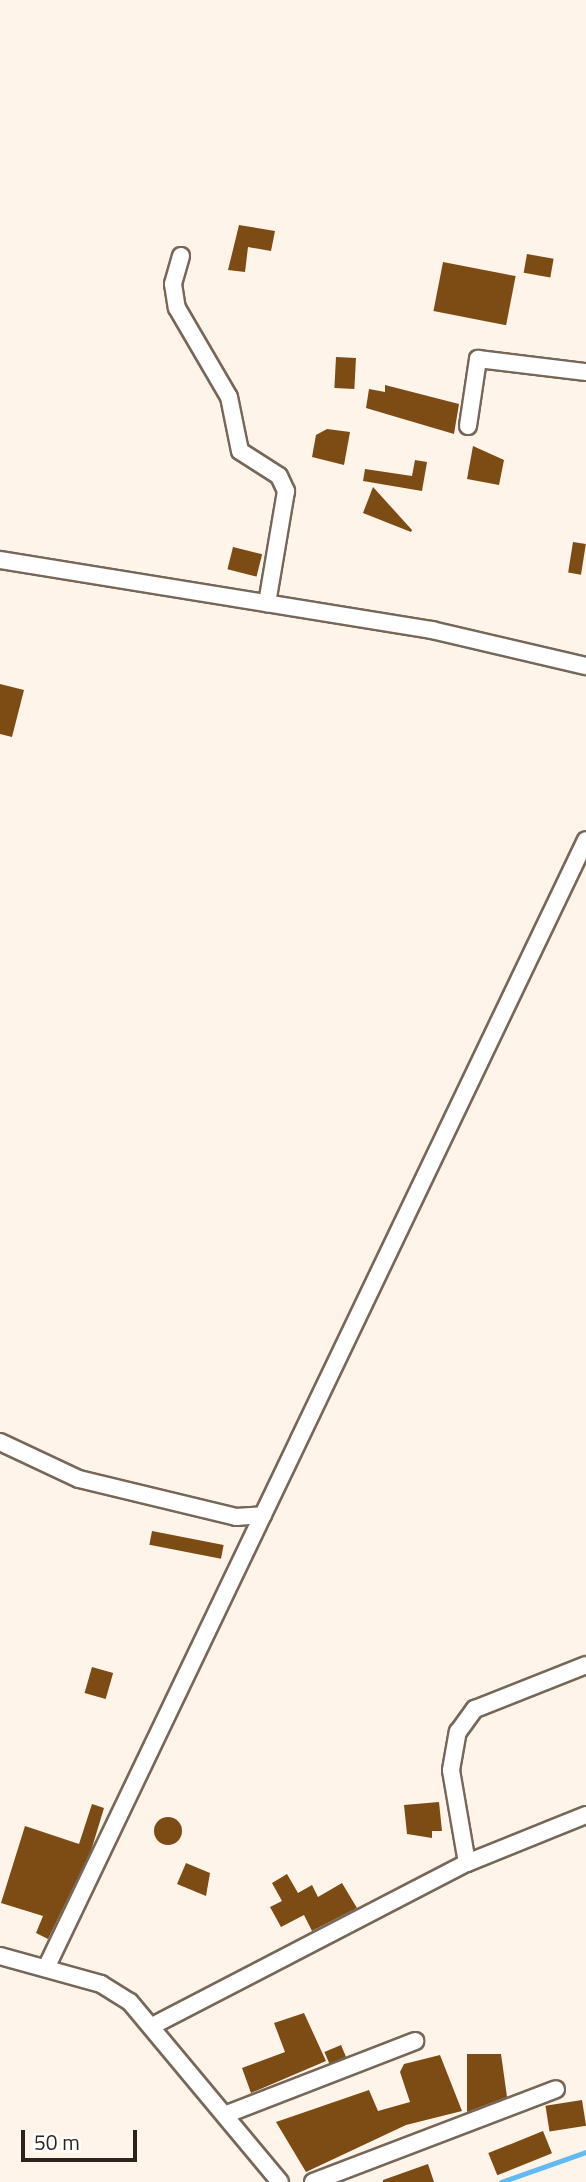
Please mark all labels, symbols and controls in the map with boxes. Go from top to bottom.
scale bar [24,2116,140,2160]
text: 50 m [34,2126,80,2158]

